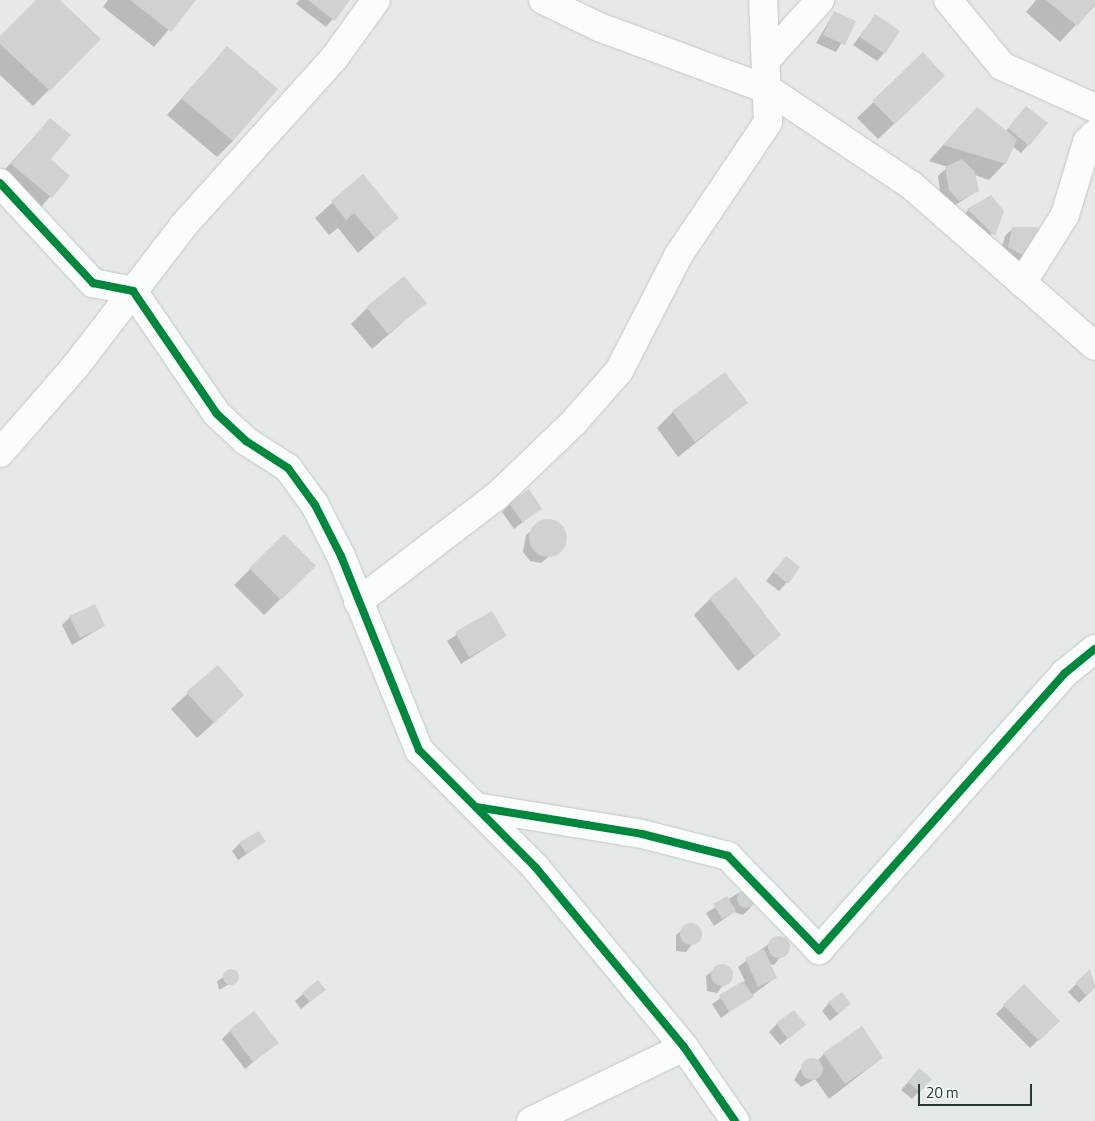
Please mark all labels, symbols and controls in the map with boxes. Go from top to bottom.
scale bar [920,1074,1034,1106]
text: 20 m [926,1081,959,1104]

